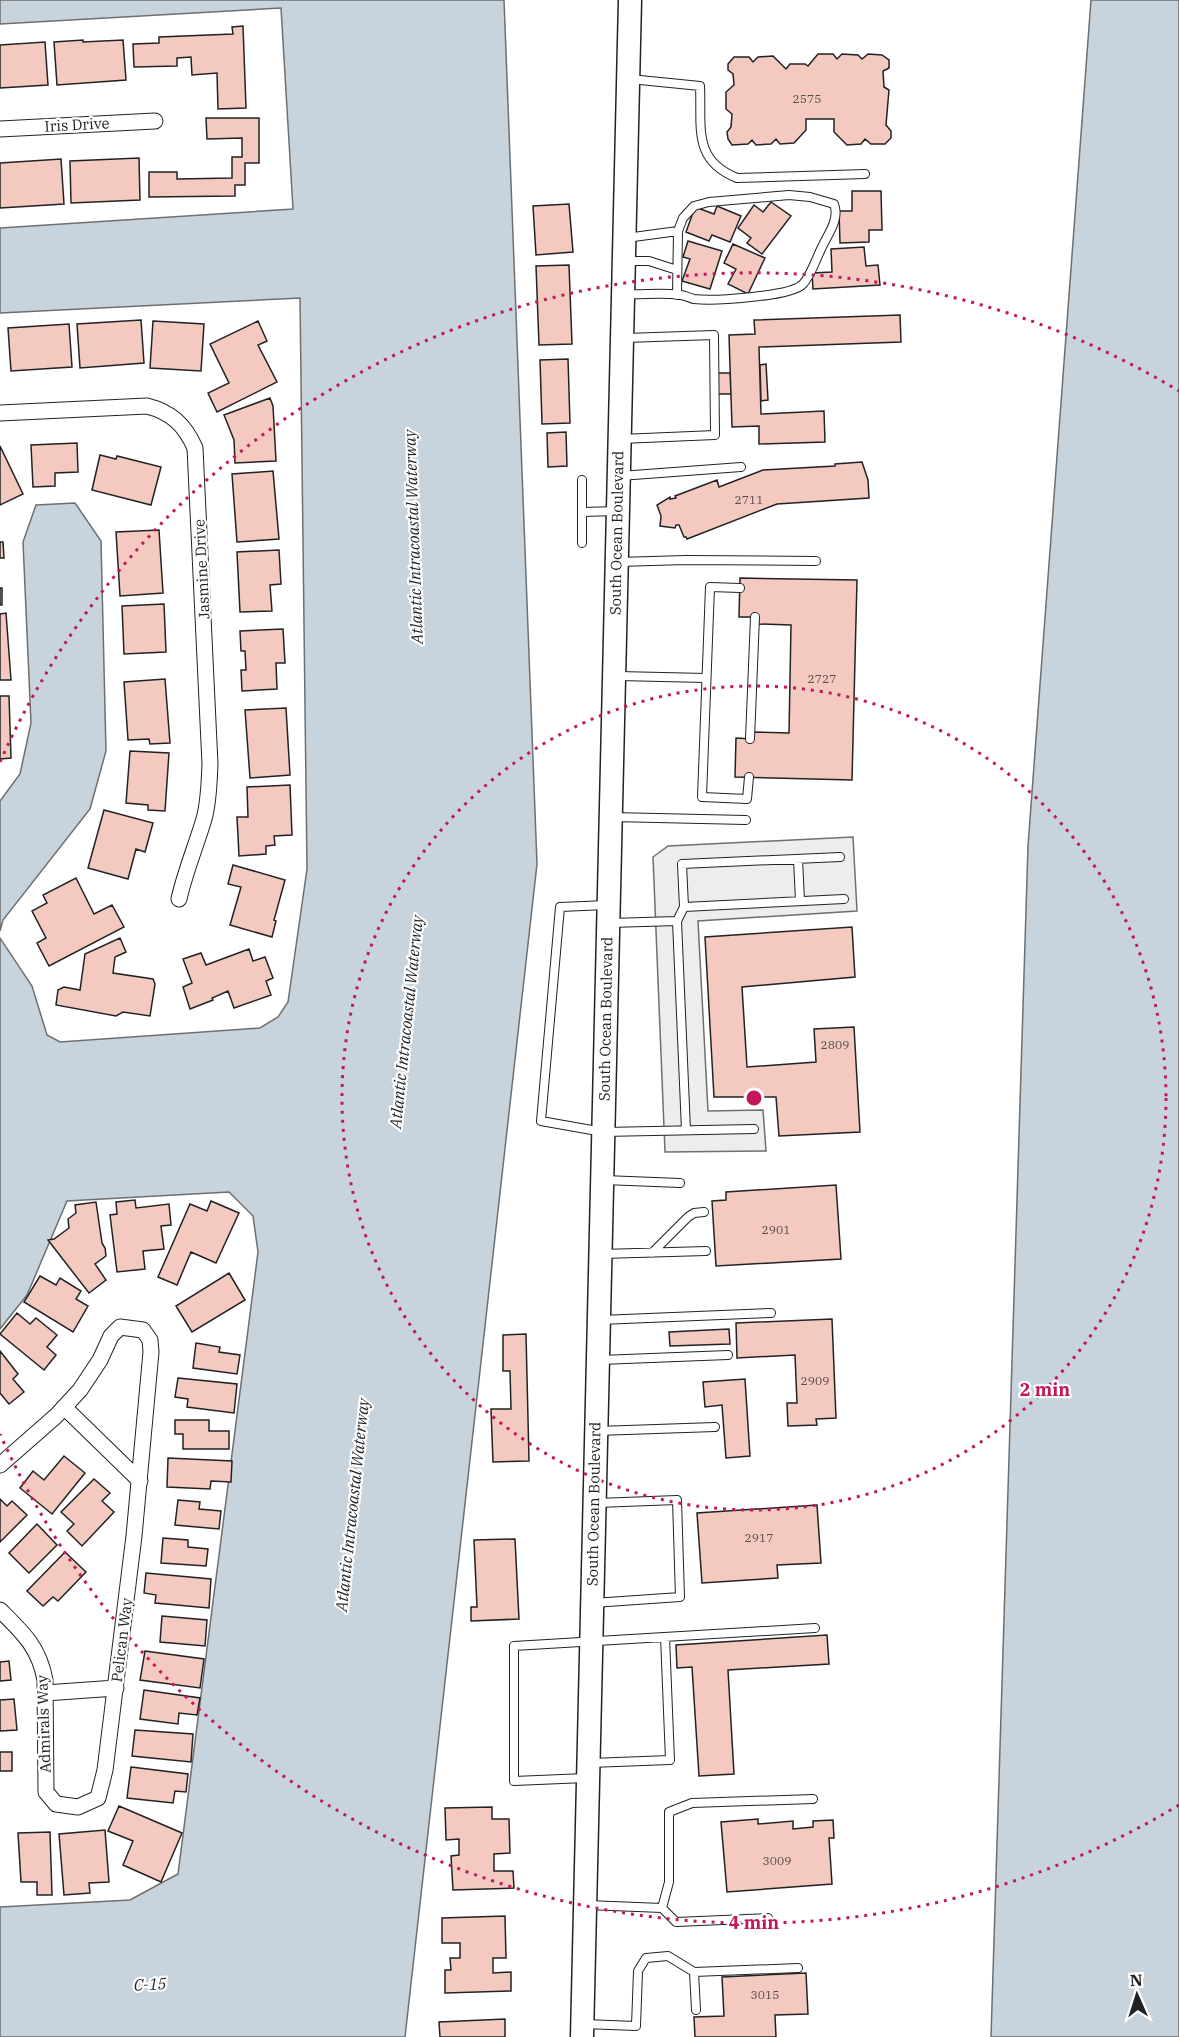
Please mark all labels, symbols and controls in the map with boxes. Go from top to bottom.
house number: 2575 [793,91,821,106]
street label: Iris Drive [44,113,110,136]
water label: Atlantic Intracoastal Waterway [399,428,427,645]
street label: South Ocean Boulevard [606,451,627,615]
house number: 2711 [735,492,763,507]
street label: Jasmine Drive [189,518,214,620]
house number: 2727 [808,671,836,686]
water label: Atlantic Intracoastal Waterway [385,913,427,1130]
street label: South Ocean Boulevard [595,937,616,1101]
house number: 2809 [821,1037,849,1052]
centre of rings [744,1088,764,1108]
house number: 2901 [762,1222,790,1237]
house number: 2909 [801,1373,829,1388]
text: 2 min [1020,1378,1070,1401]
water label: Atlantic Intracoastal Waterway [331,1396,373,1613]
street label: South Ocean Boulevard [583,1422,604,1586]
house number: 2917 [745,1530,773,1545]
street label: Pelican Way [107,1597,136,1683]
street label: Admirals Way [32,1675,55,1773]
house number: 3009 [763,1853,791,1868]
text: 4 min [729,1911,779,1934]
north arrow [1107,1965,1167,2025]
text: N [1129,1970,1143,1990]
water label: C-15 [133,1973,167,1995]
house number: 3015 [751,1987,779,2002]

